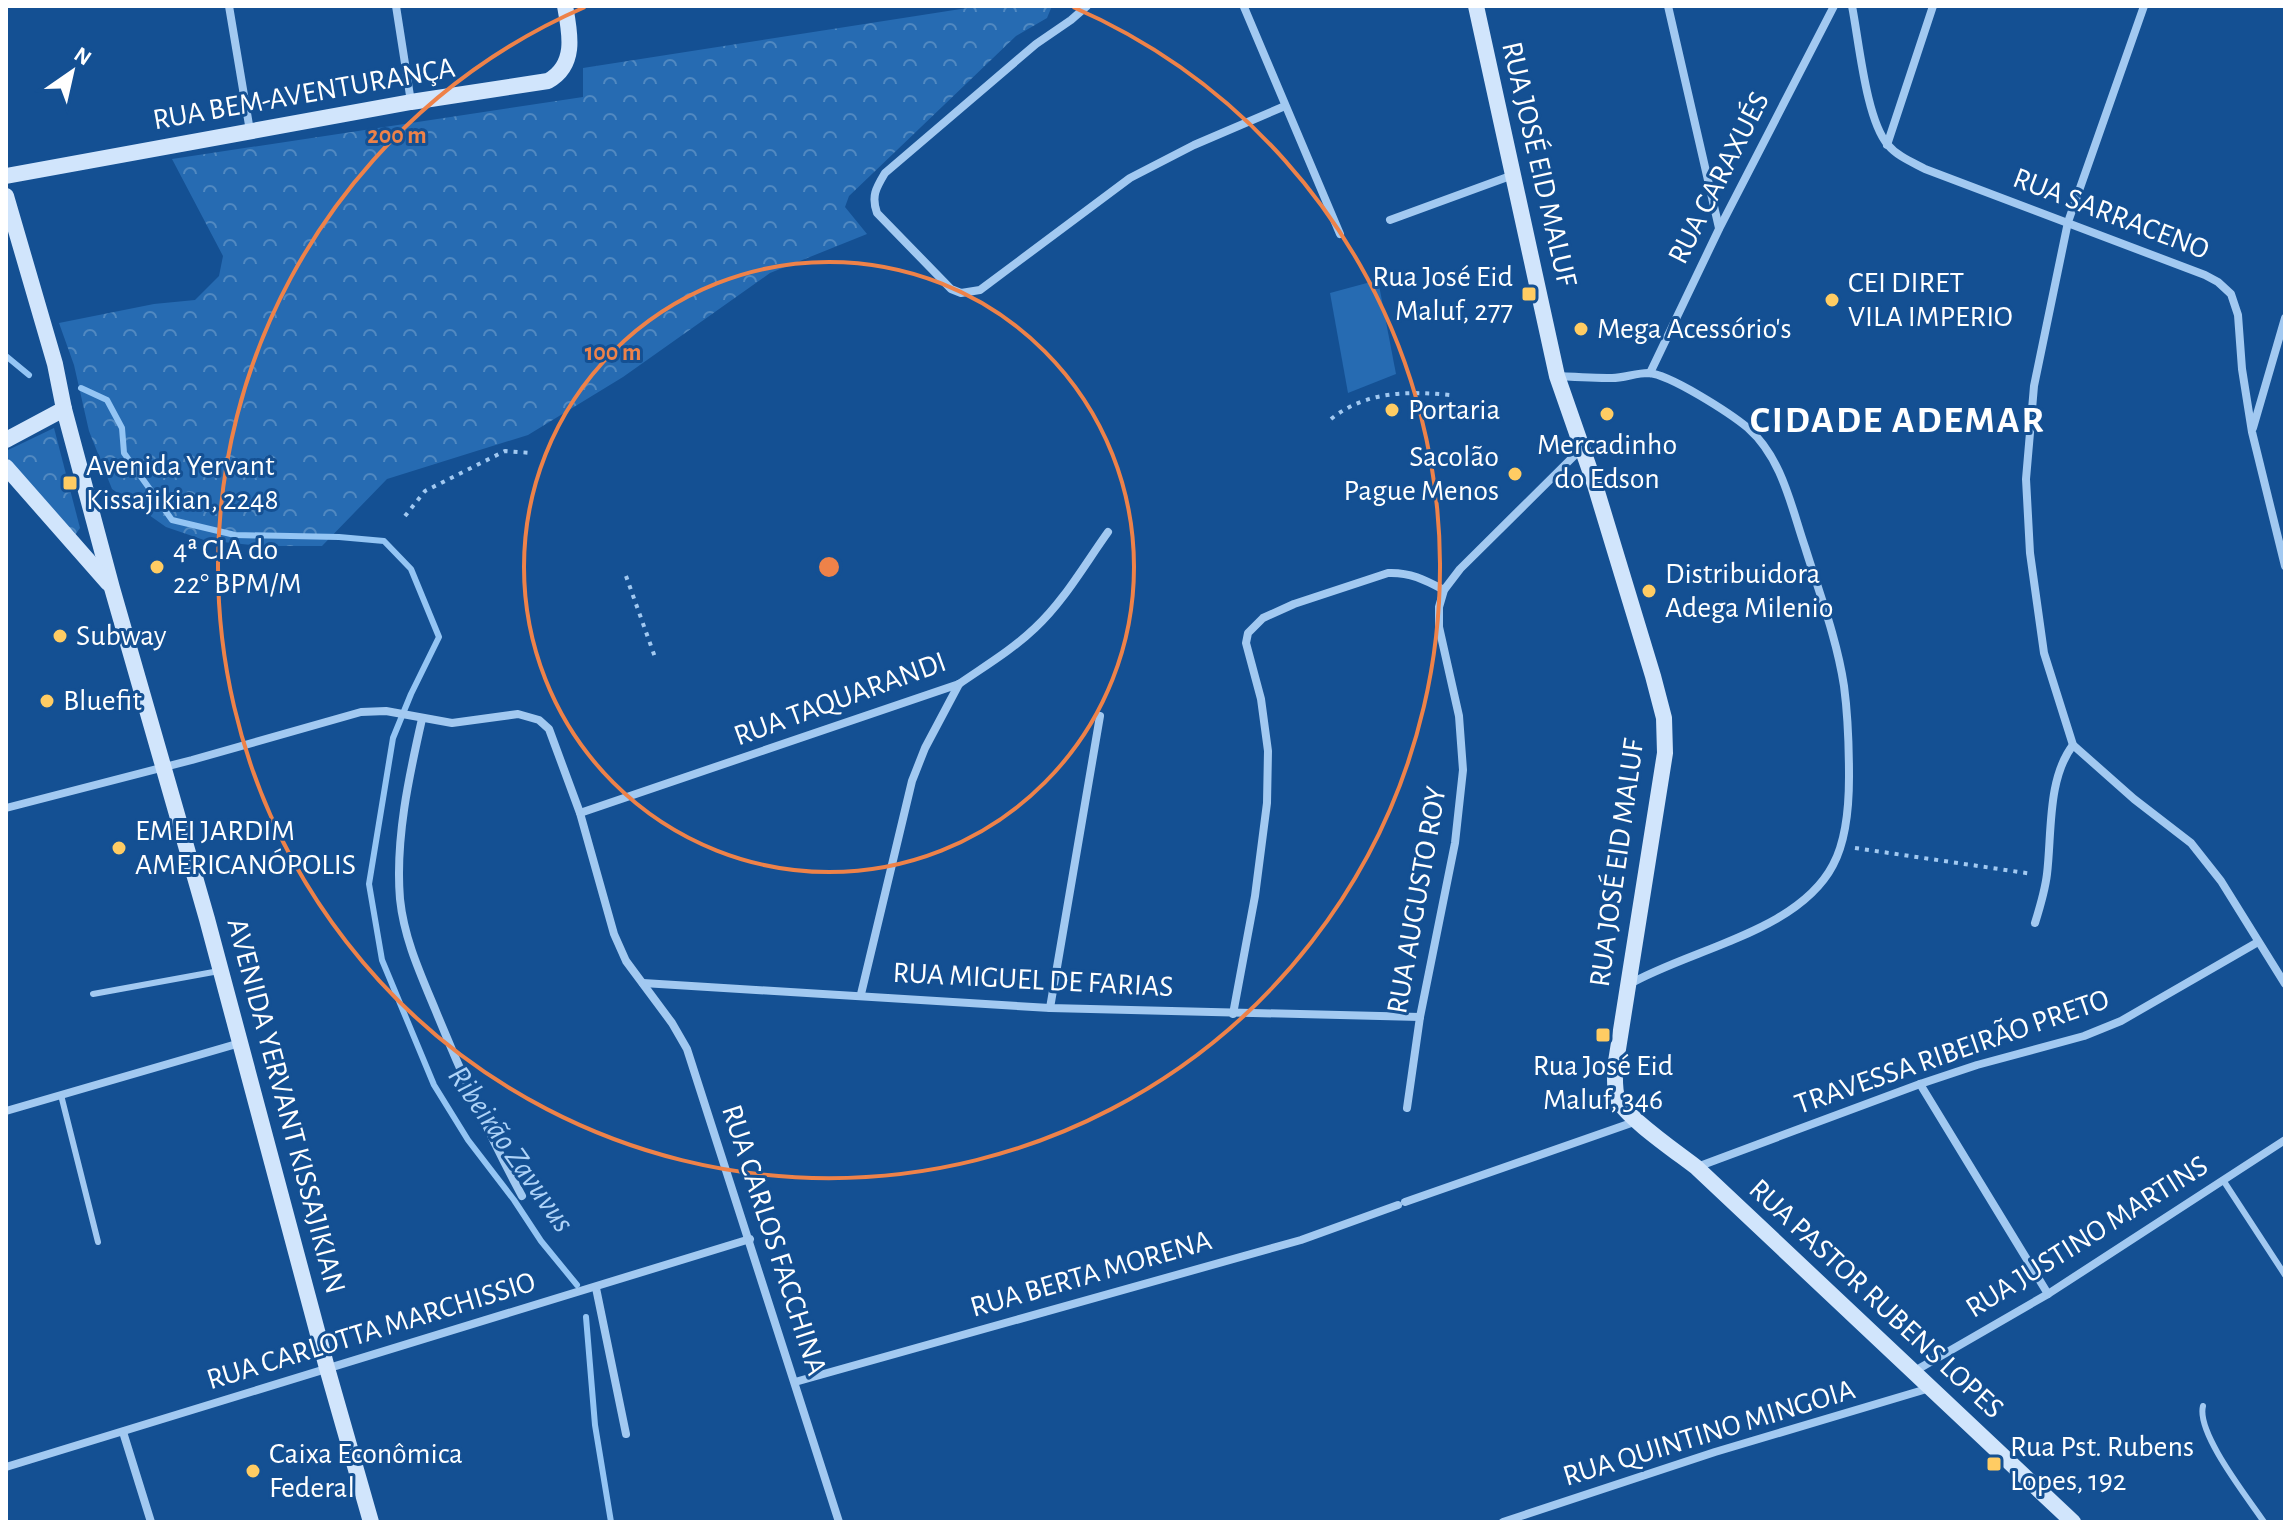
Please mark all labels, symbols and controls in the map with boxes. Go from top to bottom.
north arrow [32,32,112,112]
street label: RUA JOSÉ EID MALUF [1496,38,1584,290]
text: N [70,43,95,70]
street label: RUA BEM-AVENTURANÇA [151,53,457,135]
street label: RUA CARAXUÉS [1661,86,1775,269]
text: 200 m [367,124,427,148]
street label: RUA SARRACENO [2009,163,2213,265]
place label: Rua José Eid Maluf, 277 [1372,262,1513,326]
place label: CEI DIRET VILA IMPERIO [1848,268,2013,332]
marker: Rua José Eid Maluf, 277 [1520,285,1538,303]
marker: CEI DIRET VILA IMPERIO [1823,291,1841,309]
place label: Mega Acessório's [1597,314,1792,344]
marker: Mega Acessório's [1572,320,1590,338]
text: 100 m [585,341,641,365]
place label: Portaria [1408,395,1500,425]
marker: Portaria [1383,401,1401,419]
district label: CIDADE ADEMAR [1750,402,2046,440]
marker: Mercadinho do Edson [1598,405,1616,423]
place label: Mercadinho do Edson [1537,430,1677,494]
place label: Sacolão Pague Menos [1343,442,1499,506]
place label: Avenida Yervant Kissajikian, 2248 [86,451,279,515]
marker: Sacolão Pague Menos [1506,465,1524,483]
marker: Avenida Yervant Kissajikian, 2248 [61,474,79,492]
place label: 4ª CIA do 22° BPM/M [173,535,302,599]
centre of rings [815,553,843,581]
marker: 4ª CIA do 22° BPM/M [148,558,166,576]
place label: Distribuidora Adega Milenio [1665,559,1834,623]
marker: Distribuidora Adega Milenio [1640,582,1658,600]
place label: Subway [76,621,167,651]
marker: Subway [51,627,69,645]
street label: RUA TAQUARANDI [730,647,950,751]
place label: Bluefit [63,686,142,716]
marker: Bluefit [38,692,56,710]
street label: RUA JOSÉ EID MALUF [1583,736,1649,989]
street label: RUA AUGUSTO ROY [1382,784,1452,1016]
place label: EMEI JARDIM AMERICANÓPOLIS [135,816,356,880]
marker: EMEI JARDIM AMERICANÓPOLIS [110,839,128,857]
street label: AVENIDA YERVANT KISSAJIKIAN [221,915,351,1297]
street label: RUA MIGUEL DE FARIAS [892,958,1174,1002]
street label: TRAVESSA RIBEIRÃO PRETO [1790,982,2113,1120]
marker: Rua José Eid Maluf, 346 [1594,1026,1612,1044]
place label: Rua José Eid Maluf, 346 [1533,1051,1673,1115]
water label: Ribeirão Zavuvus [442,1060,580,1238]
street label: RUA CARLOS FACCHINA [716,1101,832,1379]
street label: RUA JUSTINO MARTINS [1961,1150,2213,1324]
street label: RUA PASTOR RUBENS LOPES [1743,1174,2009,1424]
street label: RUA BERTA MORENA [967,1225,1215,1323]
street label: RUA CARLOTTA MARCHISSIO [203,1267,539,1395]
street label: RUA QUINTINO MINGOIA [1559,1374,1859,1492]
place label: Rua Pst. Rubens Lopes, 192 [2010,1432,2194,1496]
place label: Caixa Econômica Federal [269,1439,463,1503]
marker: Rua Pst. Rubens Lopes, 192 [1985,1455,2003,1473]
marker: Caixa Econômica Federal [244,1462,262,1480]

